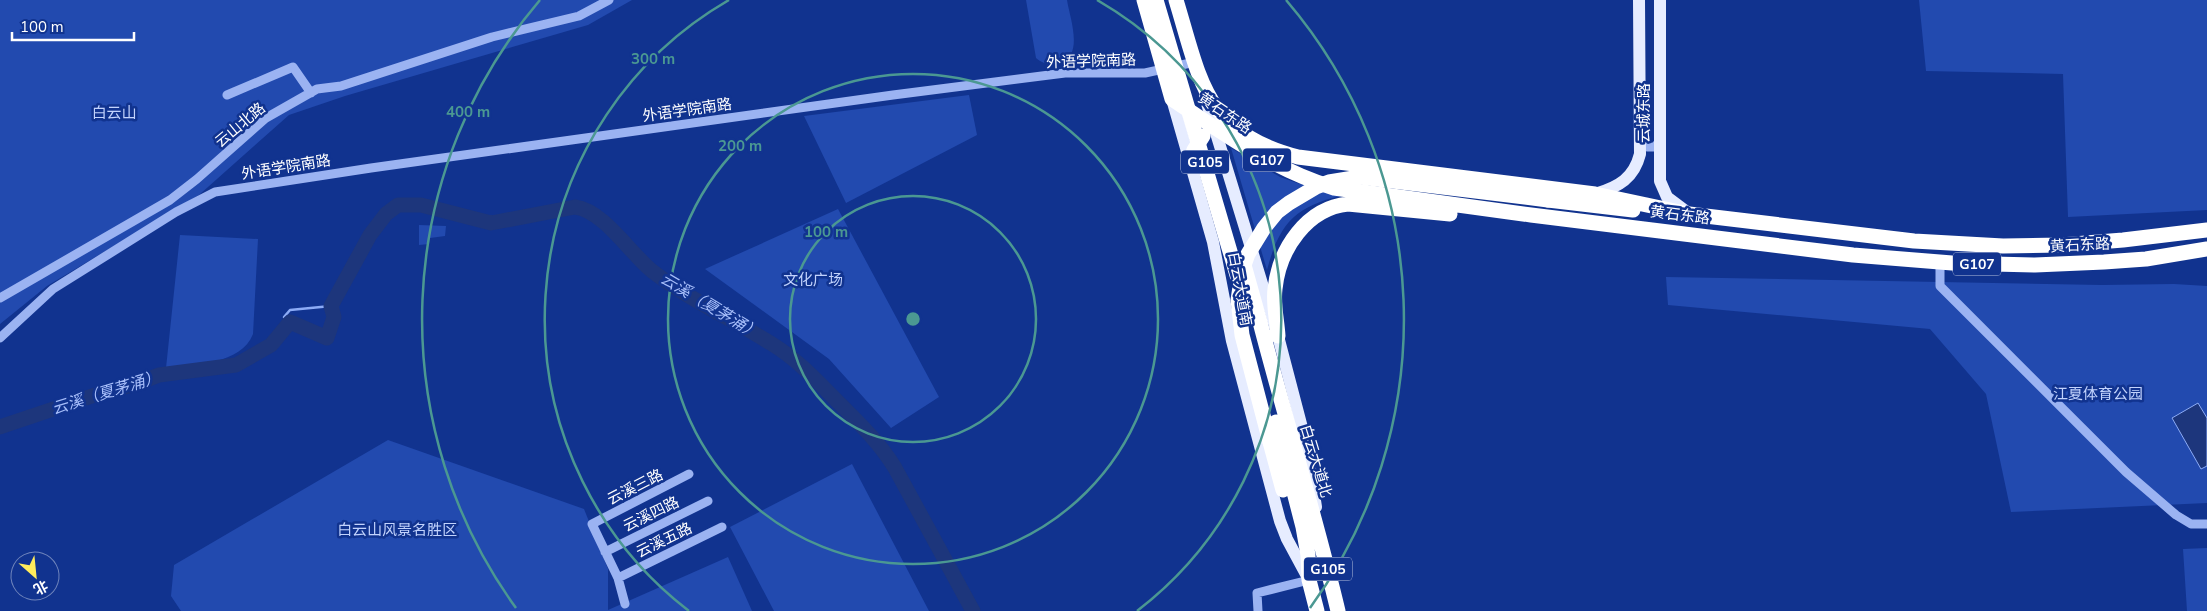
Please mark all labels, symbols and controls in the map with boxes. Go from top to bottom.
scale bar [12,10,135,42]
text: 100 m [20,17,64,37]
text: 300 m [631,49,675,69]
street label: 外语学院南路 [1046,49,1136,73]
street label: 云城东路 [1634,83,1654,143]
street label: 黄石东路 [1195,88,1255,138]
street label: 外语学院南路 [641,94,733,126]
street label: 云山北路 [211,98,269,152]
text: 400 m [446,102,490,122]
park label: 白云山 [91,103,137,123]
text: 200 m [718,136,762,156]
road number: G107 [1243,148,1291,172]
street label: 外语学院南路 [240,150,332,184]
road number: G105 [1181,150,1229,173]
street label: 黄石东路 [1649,201,1711,229]
text: 100 m [804,222,848,242]
street label: 黄石东路 [2050,233,2110,257]
street label: 白云大道南 [1224,250,1256,328]
road number: G107 [1953,252,2001,276]
water label: 云溪（夏茅涌） [656,268,764,344]
park label: 文化广场 [783,270,843,290]
centre of rings [904,310,922,328]
water label: 云溪（夏茅涌） [49,366,163,420]
park label: 江夏体育公园 [2053,384,2143,404]
street label: 白云大道北 [1295,422,1337,500]
street label: 云溪三路 [604,464,666,510]
street label: 云溪四路 [620,492,682,536]
street label: 云溪五路 [633,518,695,562]
park label: 白云山风景名胜区 [337,520,457,540]
north arrow [10,551,60,601]
road number: G105 [1304,558,1352,580]
text: 北 [30,575,51,599]

